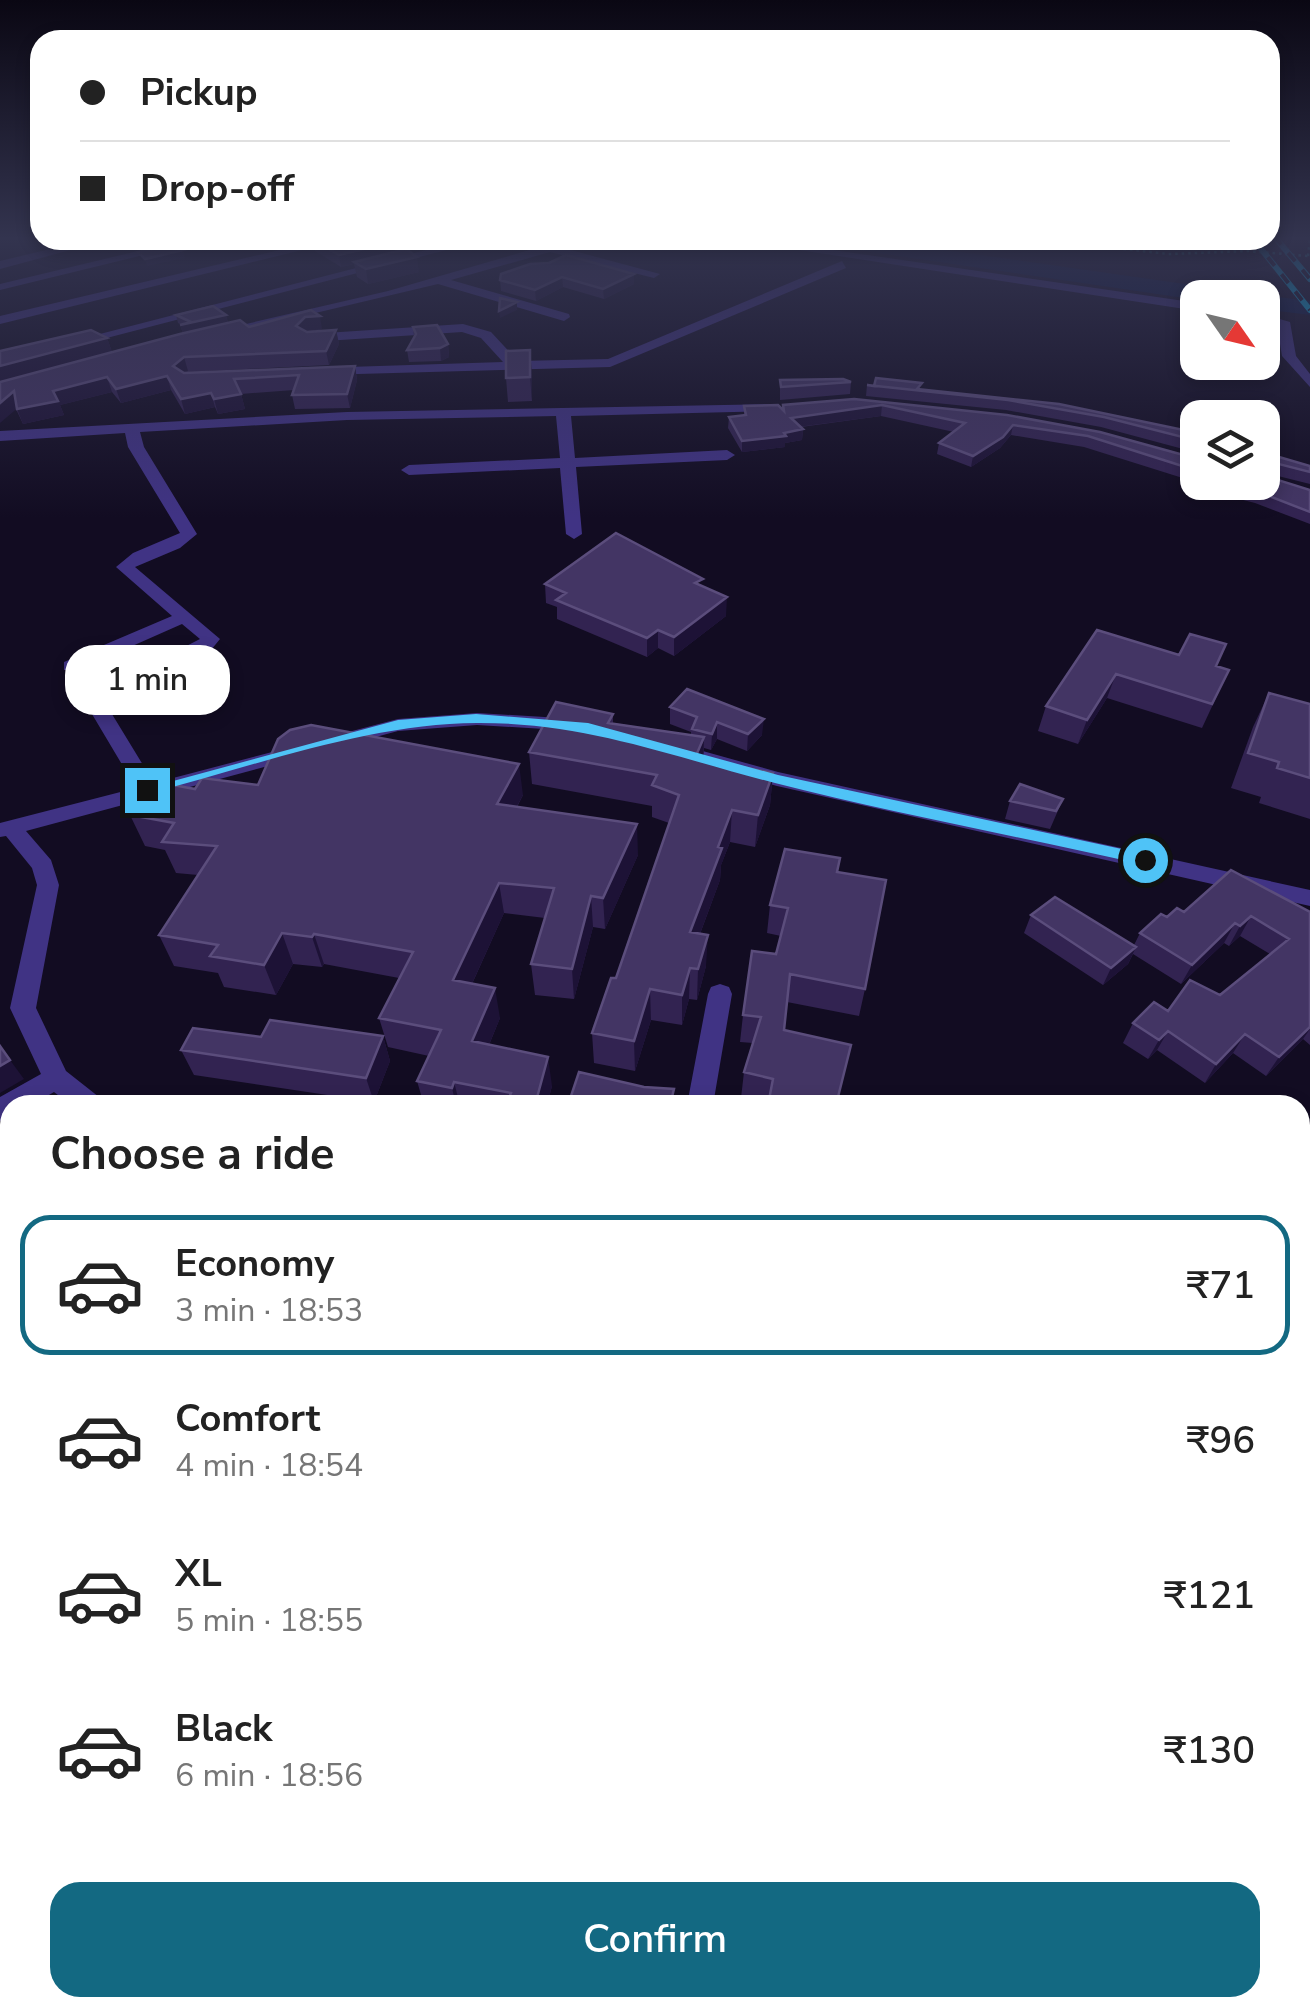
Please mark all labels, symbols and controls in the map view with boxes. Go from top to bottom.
text: Pickup [140,67,258,118]
text: Drop-off [140,163,294,214]
north arrow [1180,280,1280,380]
map controls [1180,280,1280,500]
button: layers [1180,400,1280,500]
callout: 1 min [64,645,230,715]
text: 1 min [107,658,188,701]
route end [125,768,170,813]
route start [1123,838,1168,883]
text: Choose a ride [50,1124,335,1185]
text: Economy [175,1238,334,1289]
icon: car [55,1240,145,1330]
text: ₹71 [1187,1260,1255,1311]
text: 3 min · 18:53 [175,1289,363,1332]
text: Comfort [175,1393,320,1444]
icon: car [55,1395,145,1485]
text: ₹96 [1187,1415,1255,1466]
text: 4 min · 18:54 [175,1444,363,1487]
text: XL [175,1548,222,1599]
icon: car [55,1550,145,1640]
text: ₹121 [1164,1570,1255,1621]
text: 5 min · 18:55 [175,1599,363,1642]
text: Black [175,1703,272,1754]
icon: car [55,1705,145,1795]
text: ₹130 [1164,1725,1255,1776]
text: 6 min · 18:56 [175,1754,363,1797]
button: Confirm [50,1882,1260,1997]

